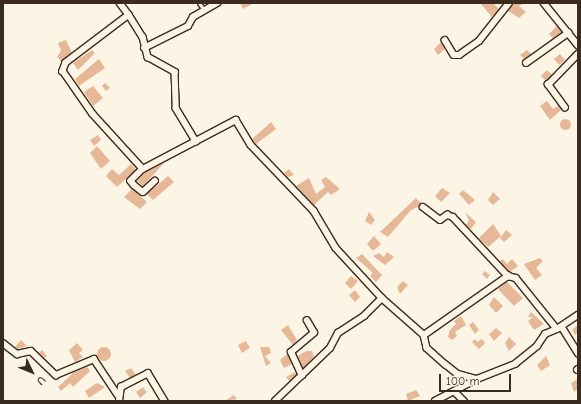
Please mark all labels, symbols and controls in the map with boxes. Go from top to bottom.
north arrow [12,352,52,392]
scale bar [441,366,513,392]
text: U [34,373,48,388]
text: 100 m [446,374,479,388]

